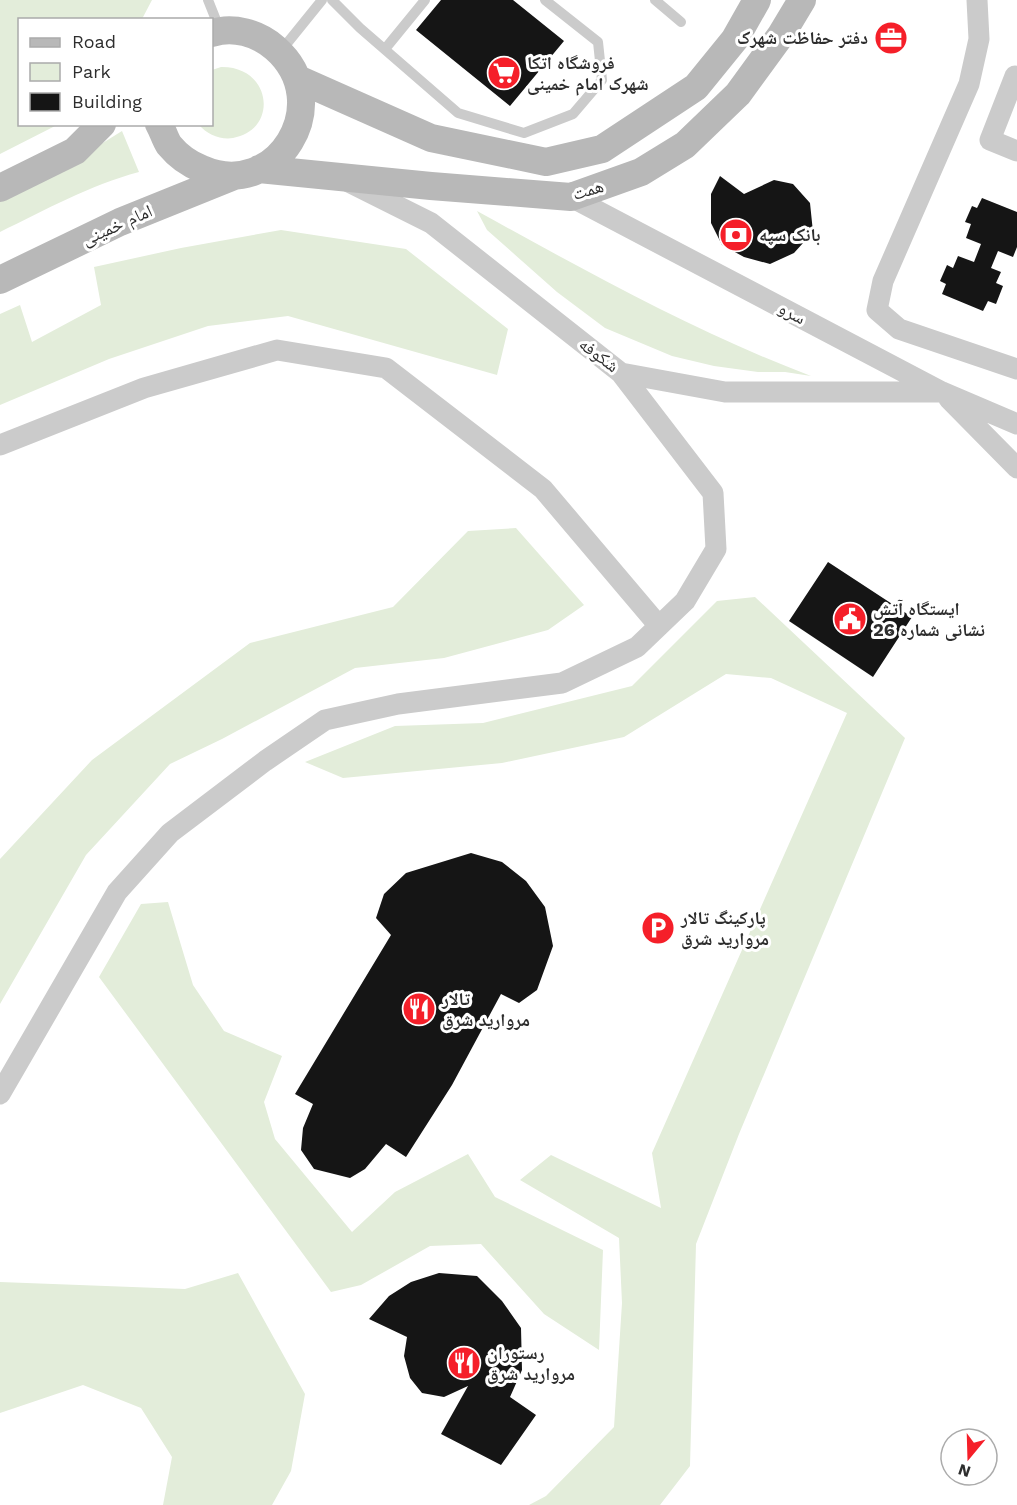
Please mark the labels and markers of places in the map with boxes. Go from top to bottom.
office icon: دفتر حفاظت شهرک [873,20,909,56]
place label: دفتر حفاظت شهرک [737,27,868,48]
place label: فروشگاه اتکا شهرک امام خمینی [527,52,649,96]
supermarket icon: فروشگاه اتکا شهرک امام خمینی [486,55,522,91]
bank icon: بانک سپه [718,217,754,253]
place label: بانک سپه [759,224,821,246]
place label: ایستگاه آتش نشانی شماره 26 [873,598,985,641]
public building icon: ایستگاه آتش نشانی شماره 26 [832,601,868,637]
place label: پارکینگ تالار مروارید شرق [680,907,769,950]
parking icon: پارکینگ تالار مروارید شرق [640,910,676,946]
place label: تالار مروارید شرق [441,988,530,1031]
restaurant icon: تالار مروارید شرق [401,991,437,1027]
place label: رستوران مروارید شرق [487,1342,575,1385]
restaurant icon: رستوران مروارید شرق [446,1345,482,1381]

